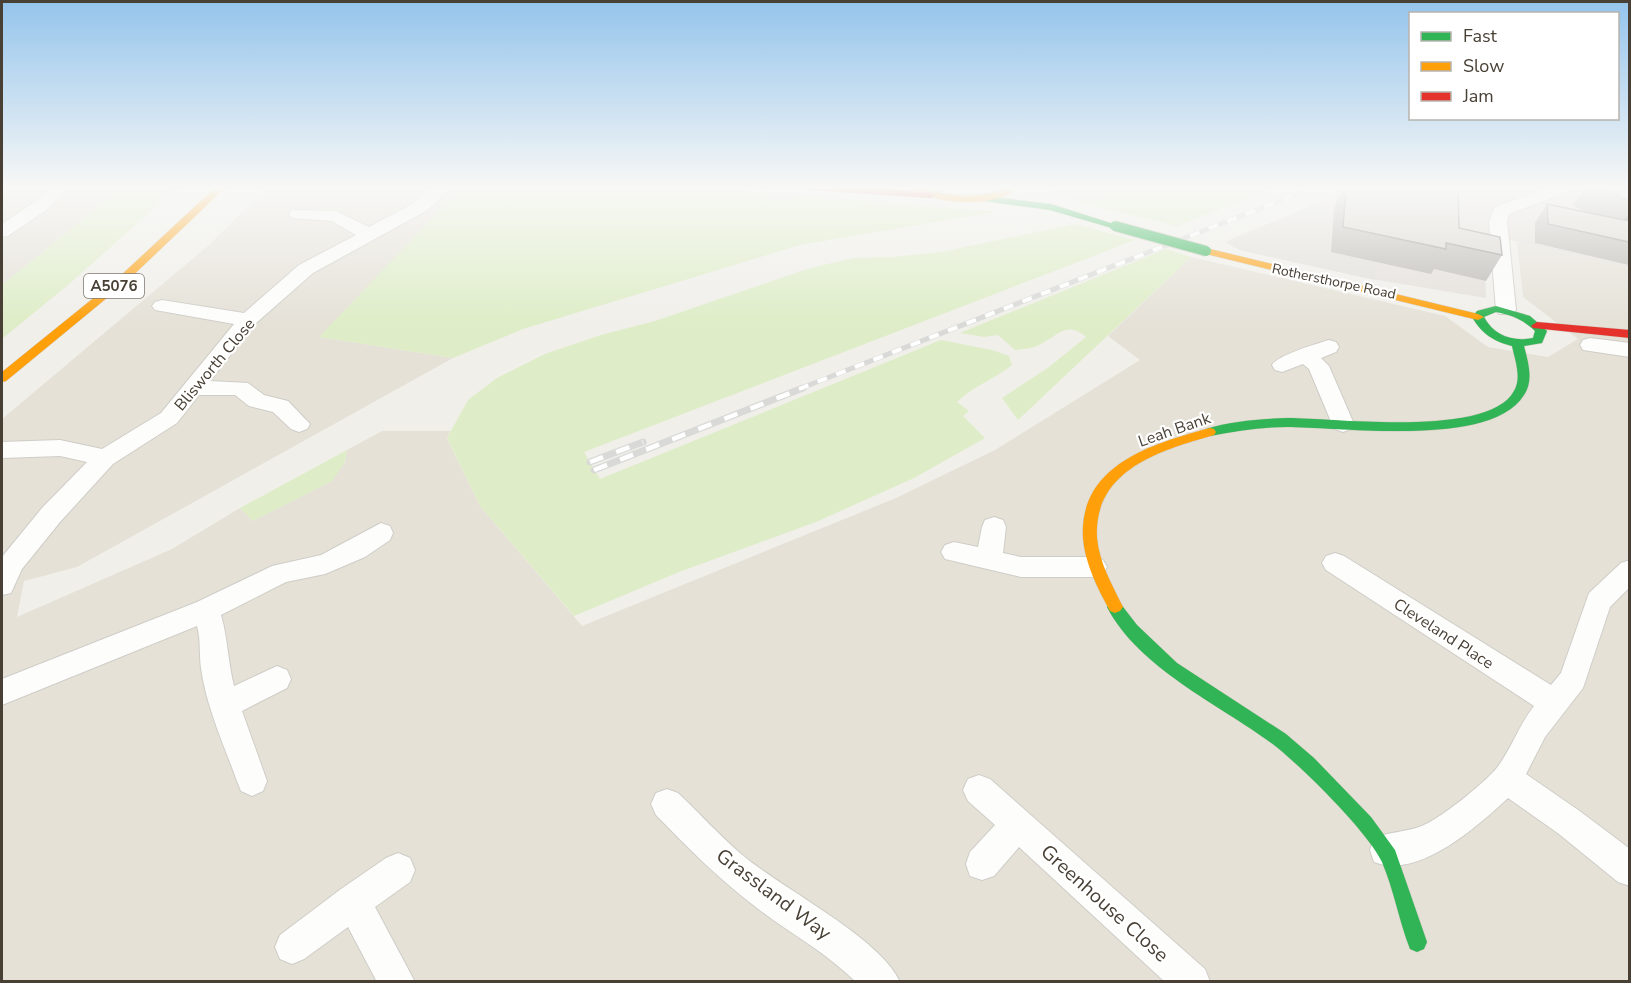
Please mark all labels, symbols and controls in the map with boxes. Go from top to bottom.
legend [1409,12,1619,120]
text: Fast [1463,24,1498,48]
text: Slow [1463,54,1504,78]
text: Jam [1462,84,1494,108]
street label: Rothersthorpe Road [1270,259,1398,304]
road number: A5076 [84,274,144,298]
street label: Blisworth Close [170,314,260,416]
street label: Leah Bank [1135,407,1214,453]
street label: Cleveland Place [1389,593,1498,674]
street label: Greenhouse Close [1035,838,1175,968]
street label: Grassland Way [711,842,837,947]

